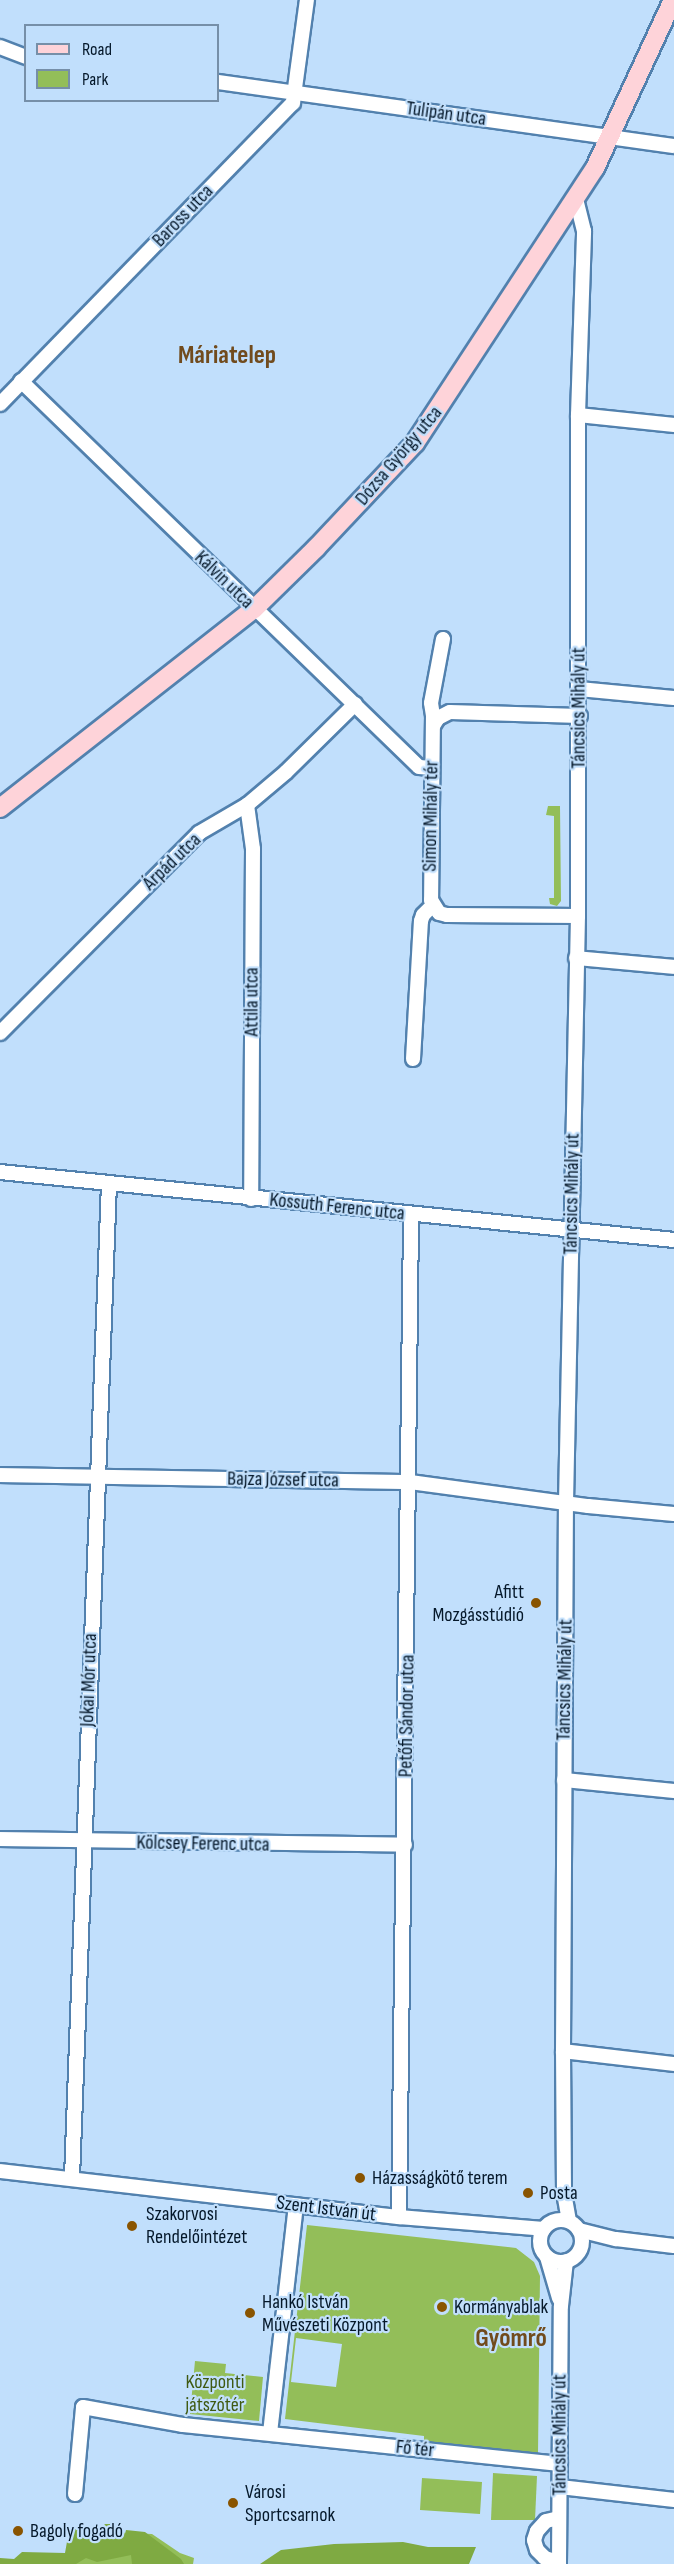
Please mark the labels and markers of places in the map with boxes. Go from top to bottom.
place label: Afitt Mozgásstúdió [432,1580,524,1627]
marker: Afitt Mozgásstúdió [529,1596,543,1610]
place label: Házasságkötő terem [372,2166,508,2190]
marker: Házasságkötő terem [353,2171,367,2185]
place label: Posta [540,2181,578,2205]
marker: Posta [521,2186,535,2200]
place label: Szakorvosi Rendelőintézet [146,2202,247,2249]
marker: Szakorvosi Rendelőintézet [123,2217,141,2235]
place label: Hankó István Művészeti Központ [262,2290,388,2337]
place label: Kormányablak [454,2295,548,2319]
marker: Kormányablak [435,2300,449,2314]
marker: Hankó István Művészeti Központ [243,2306,257,2320]
place label: Városi Sportcsarnok [245,2480,335,2527]
marker: Városi Sportcsarnok [226,2496,240,2510]
place label: Bagoly fogadó [30,2519,123,2543]
marker: Bagoly fogadó [11,2524,25,2538]

